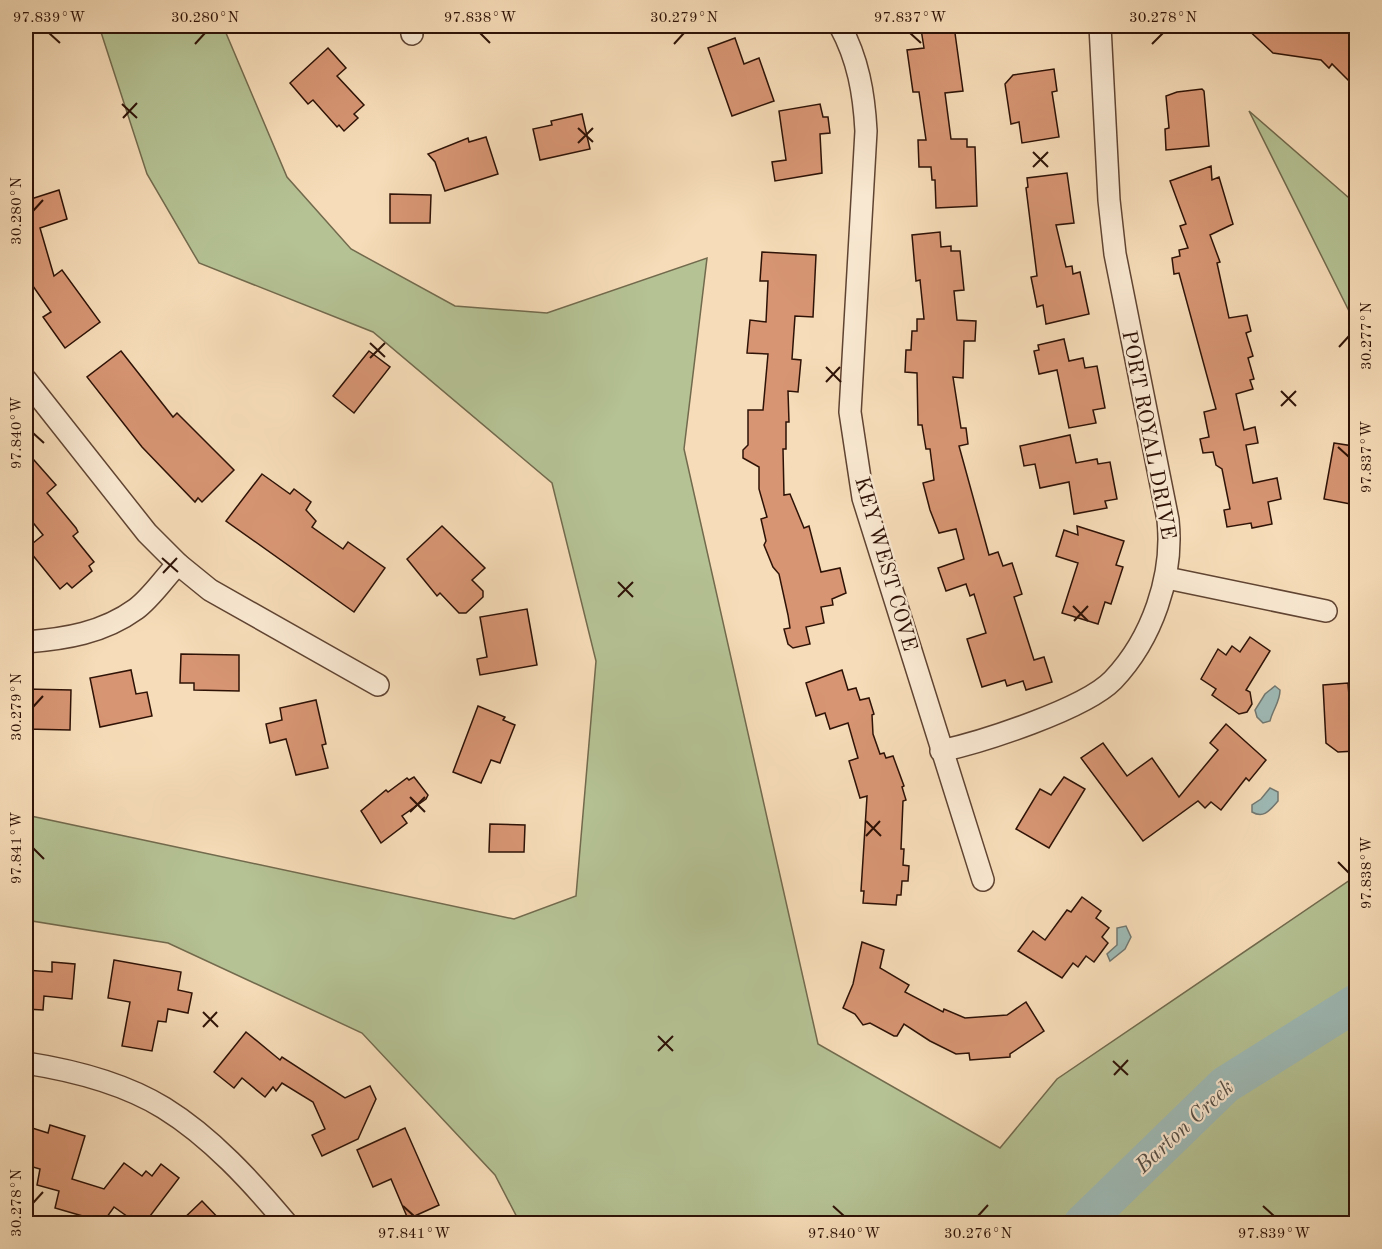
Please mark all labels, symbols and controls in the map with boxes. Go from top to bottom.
text: 97.839°W [13,11,85,26]
text: 30.280°N [171,11,239,26]
text: 97.838°W [444,11,516,26]
text: 30.279°N [650,11,718,26]
text: 97.837°W [874,11,946,26]
text: 30.278°N [1129,11,1197,26]
text: 30.280°N [10,177,25,245]
text: 30.277°N [1360,302,1375,370]
street label: PORT ROYAL DRIVE [1117,329,1179,541]
text: 97.840°W [10,397,25,469]
text: 97.837°W [1360,421,1375,493]
street label: KEY WEST COVE [850,475,920,653]
text: 30.279°N [10,673,25,741]
text: 97.841°W [10,812,25,884]
text: 97.838°W [1360,837,1375,909]
water label: Barton Creek [1131,1076,1239,1178]
text: 30.278°N [10,1169,25,1237]
text: 97.841°W [378,1227,450,1242]
text: 97.840°W [808,1227,880,1242]
text: 30.276°N [944,1227,1012,1242]
text: 97.839°W [1238,1227,1310,1242]

